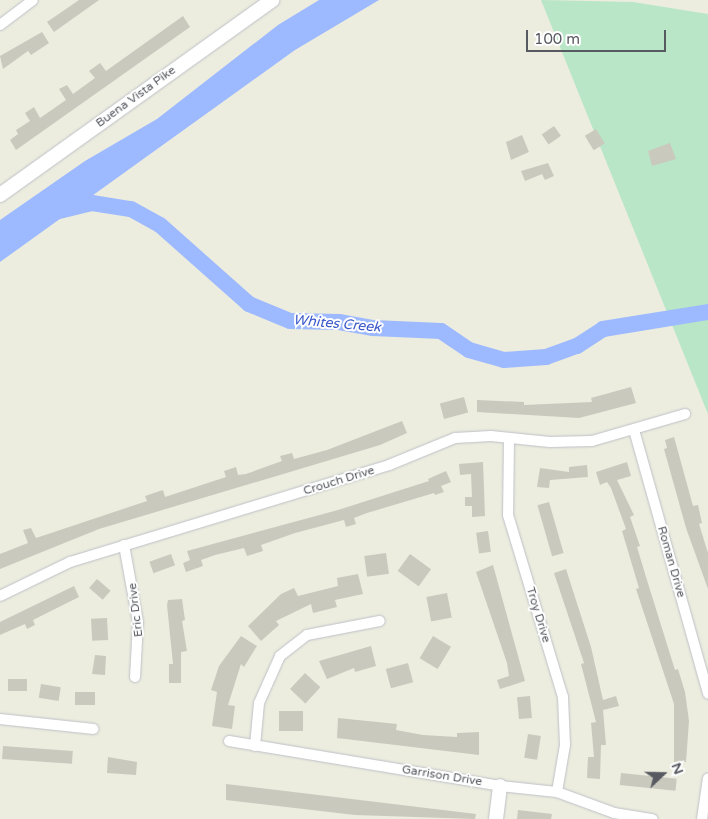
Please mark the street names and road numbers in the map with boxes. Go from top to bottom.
street label: Buena Vista Pike [93,63,179,131]
street label: Crouch Drive [302,463,376,499]
street label: Roman Drive [654,525,688,599]
street label: Eric Drive [126,582,146,638]
street label: Troy Drive [523,585,553,645]
street label: Garrison Drive [401,763,483,789]

